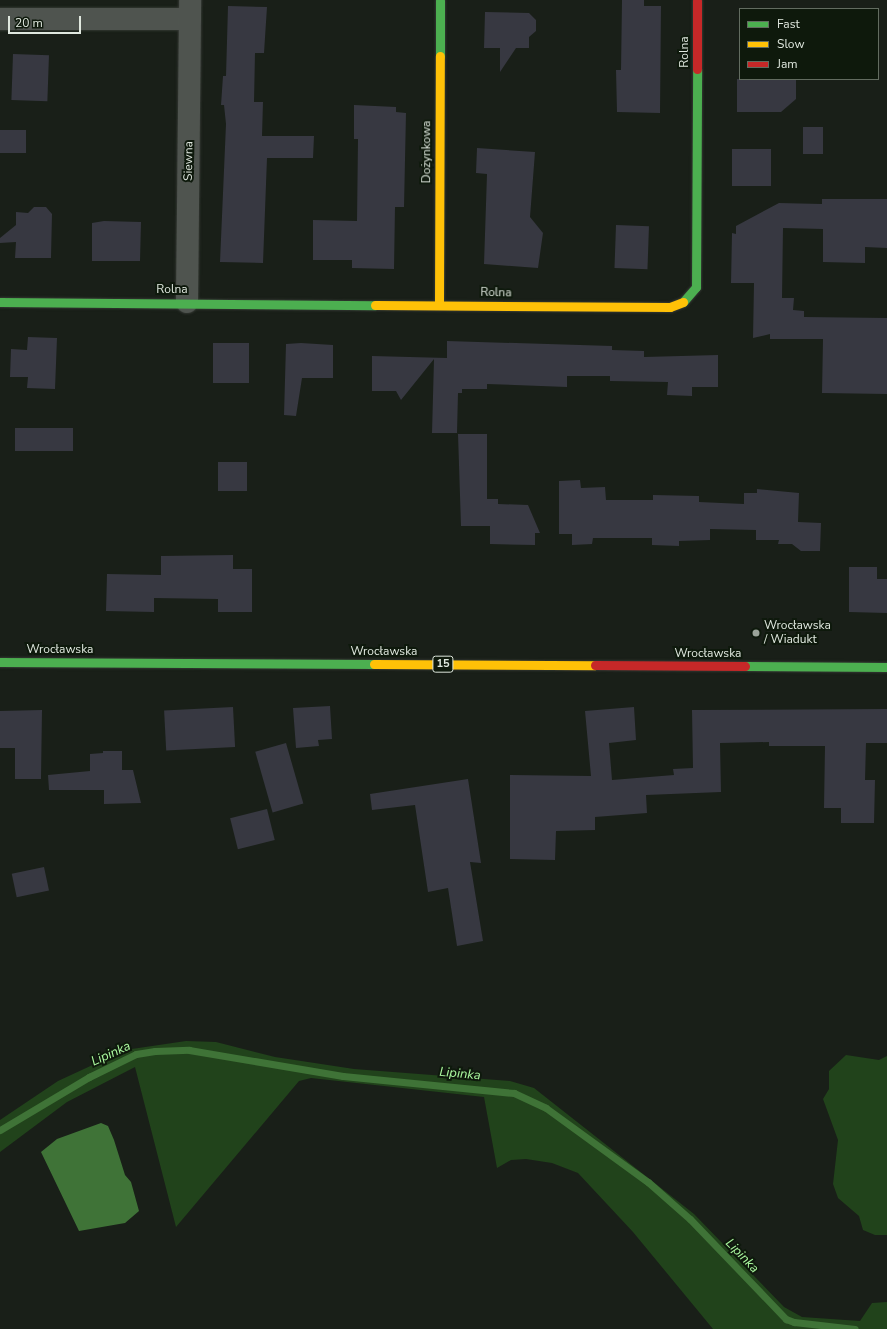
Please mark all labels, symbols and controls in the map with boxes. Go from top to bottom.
scale bar [10,8,83,34]
legend [739,8,879,80]
text: 20 m [15,15,43,31]
text: Fast [777,16,800,32]
street label: Rolna [678,36,692,68]
text: Slow [777,36,805,52]
text: Jam [777,56,798,72]
street label: Dożynkowa [420,121,434,183]
street label: Siewna [181,141,197,181]
street label: Rolna [156,283,188,297]
street label: Rolna [480,286,512,300]
place label: Wrocławska / Wiadukt [764,619,831,647]
marker: Wrocławska / Wiadukt [751,628,761,638]
street label: Wrocławska [27,643,93,657]
street label: Wrocławska [351,645,417,659]
street label: Wrocławska [675,647,741,661]
road number: 15 [432,655,454,673]
water label: Lipinka [89,1038,133,1070]
water label: Lipinka [439,1064,481,1084]
water label: Lipinka [722,1236,762,1276]

